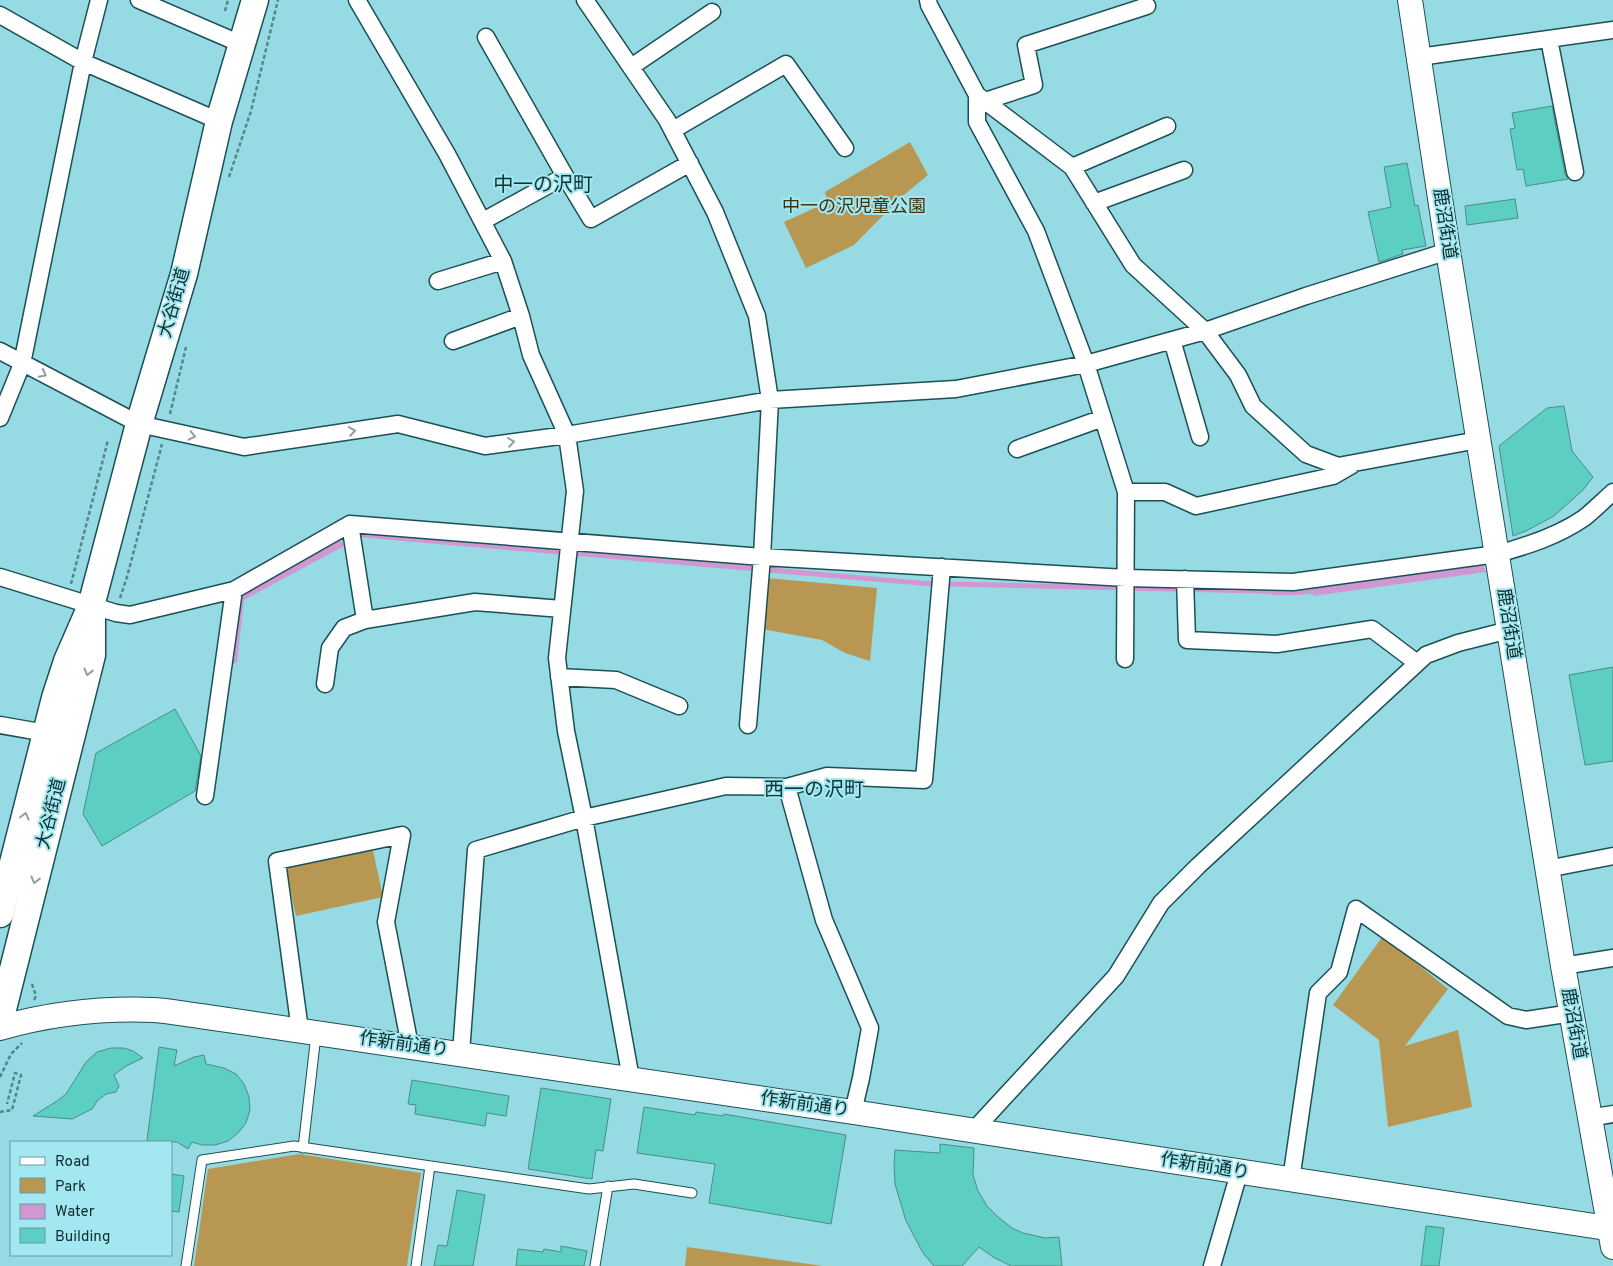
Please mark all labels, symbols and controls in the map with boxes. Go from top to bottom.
district label: 中一の沢町 [493,173,593,199]
street label: 鹿沼街道 [1427,187,1461,261]
park label: 中一の沢児童公園 [782,196,926,219]
street label: 大谷街道 [154,265,196,341]
one-way arrow [38,368,47,378]
one-way arrow [348,426,356,437]
one-way arrow [187,430,196,441]
one-way arrow [507,438,515,448]
street label: 鹿沼街道 [1491,587,1525,661]
one-way arrow [83,667,94,676]
street label: 大谷街道 [32,776,72,852]
district label: 西一の沢町 [764,778,864,804]
one-way arrow [19,811,30,820]
one-way arrow [30,876,41,885]
street label: 鹿沼街道 [1555,987,1591,1061]
street label: 作新前通り [358,1027,450,1063]
street label: 作新前通り [759,1087,851,1123]
legend [10,1141,172,1256]
street label: 作新前通り [1159,1149,1251,1185]
text: Road [55,1153,90,1172]
text: Park [55,1178,86,1197]
text: Water [55,1203,95,1222]
text: Building [55,1228,110,1247]

